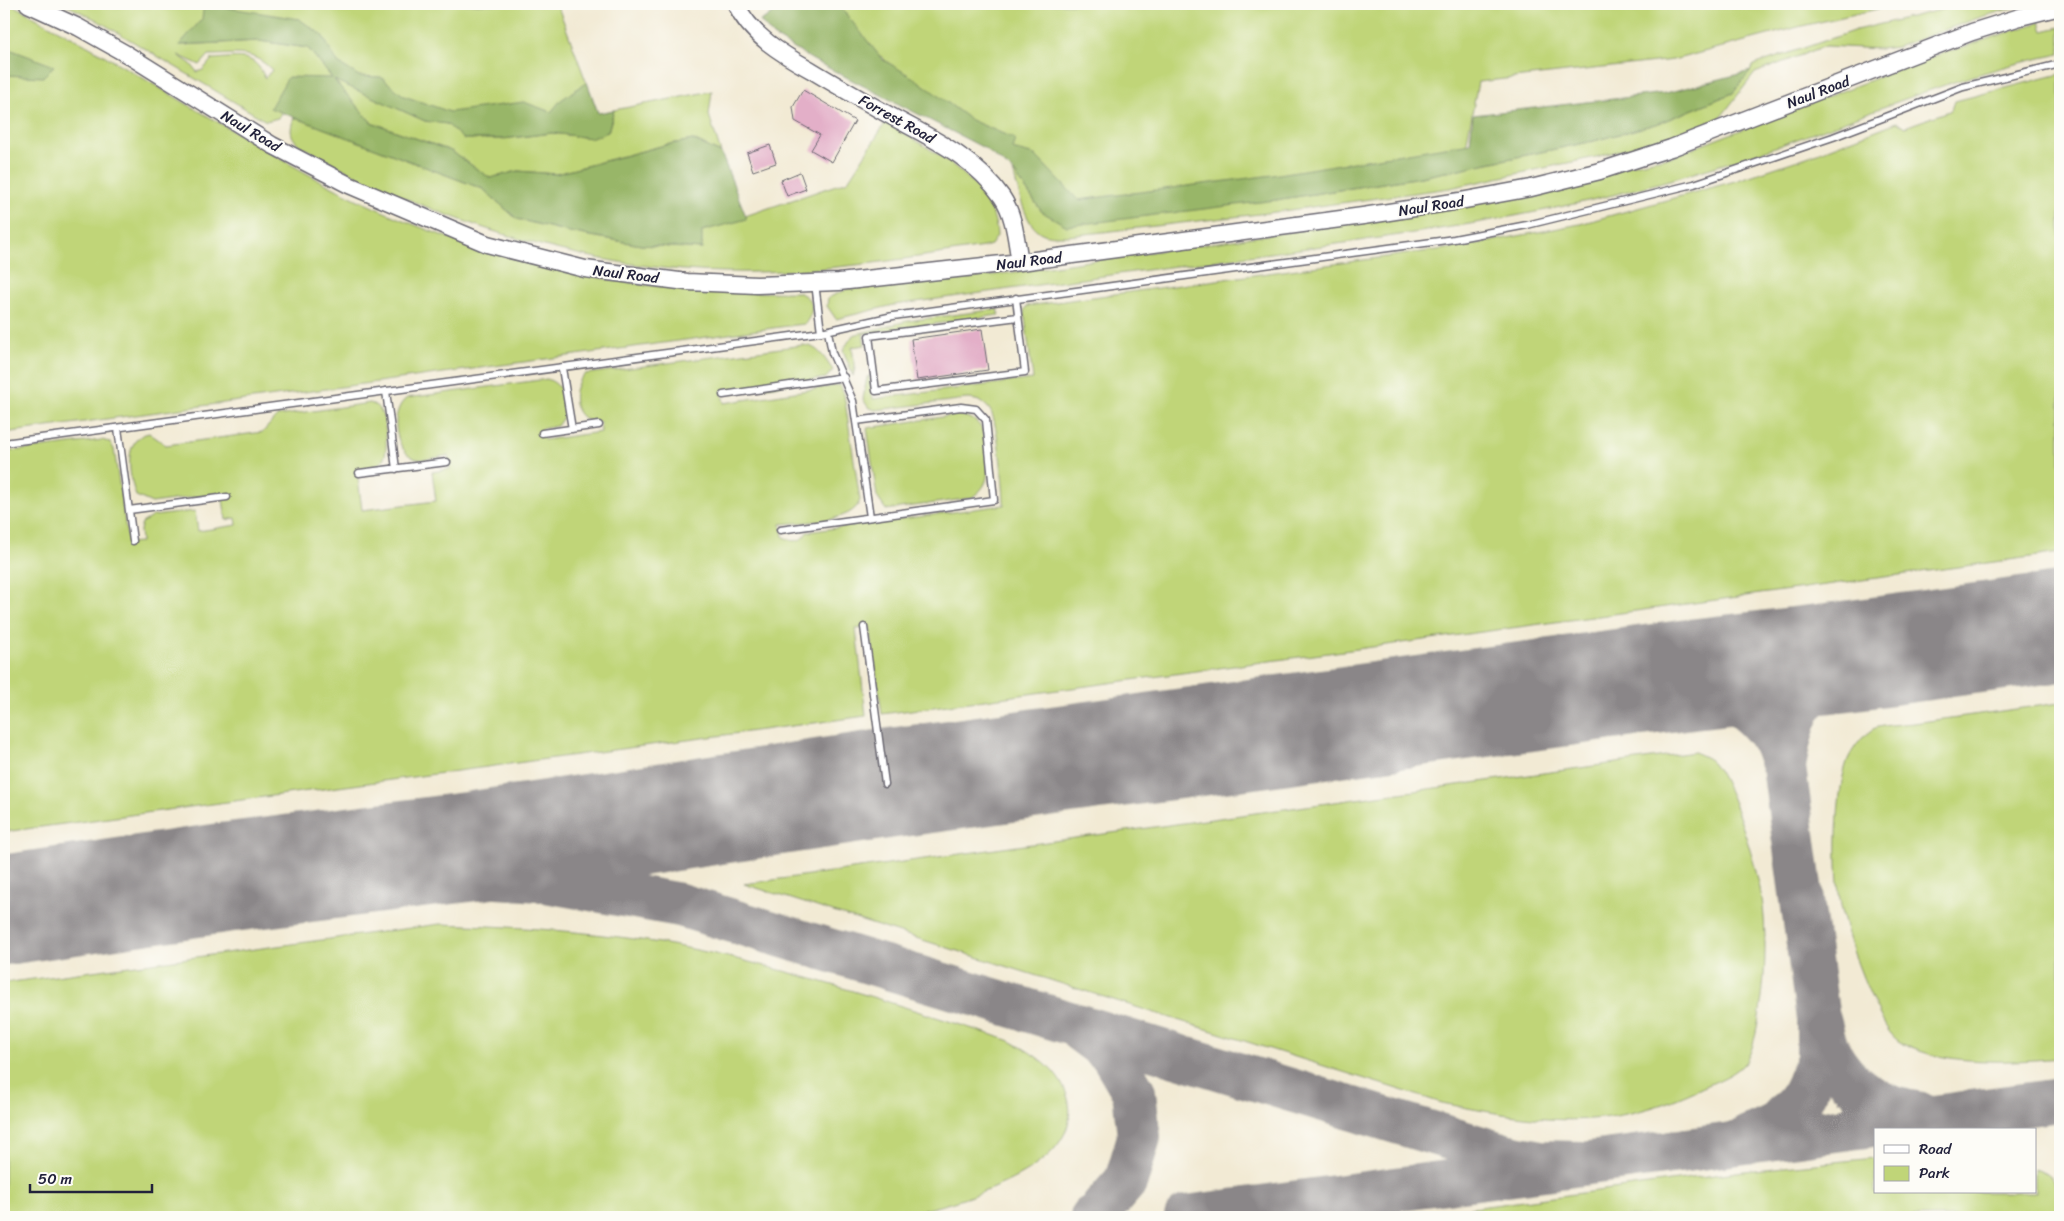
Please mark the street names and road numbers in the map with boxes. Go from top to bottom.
street label: Naul Road [1782,68,1855,116]
street label: Forrest Road [854,87,941,151]
street label: Naul Road [216,103,287,160]
street label: Naul Road [1396,188,1467,224]
street label: Naul Road [995,244,1064,278]
street label: Naul Road [592,257,661,291]

